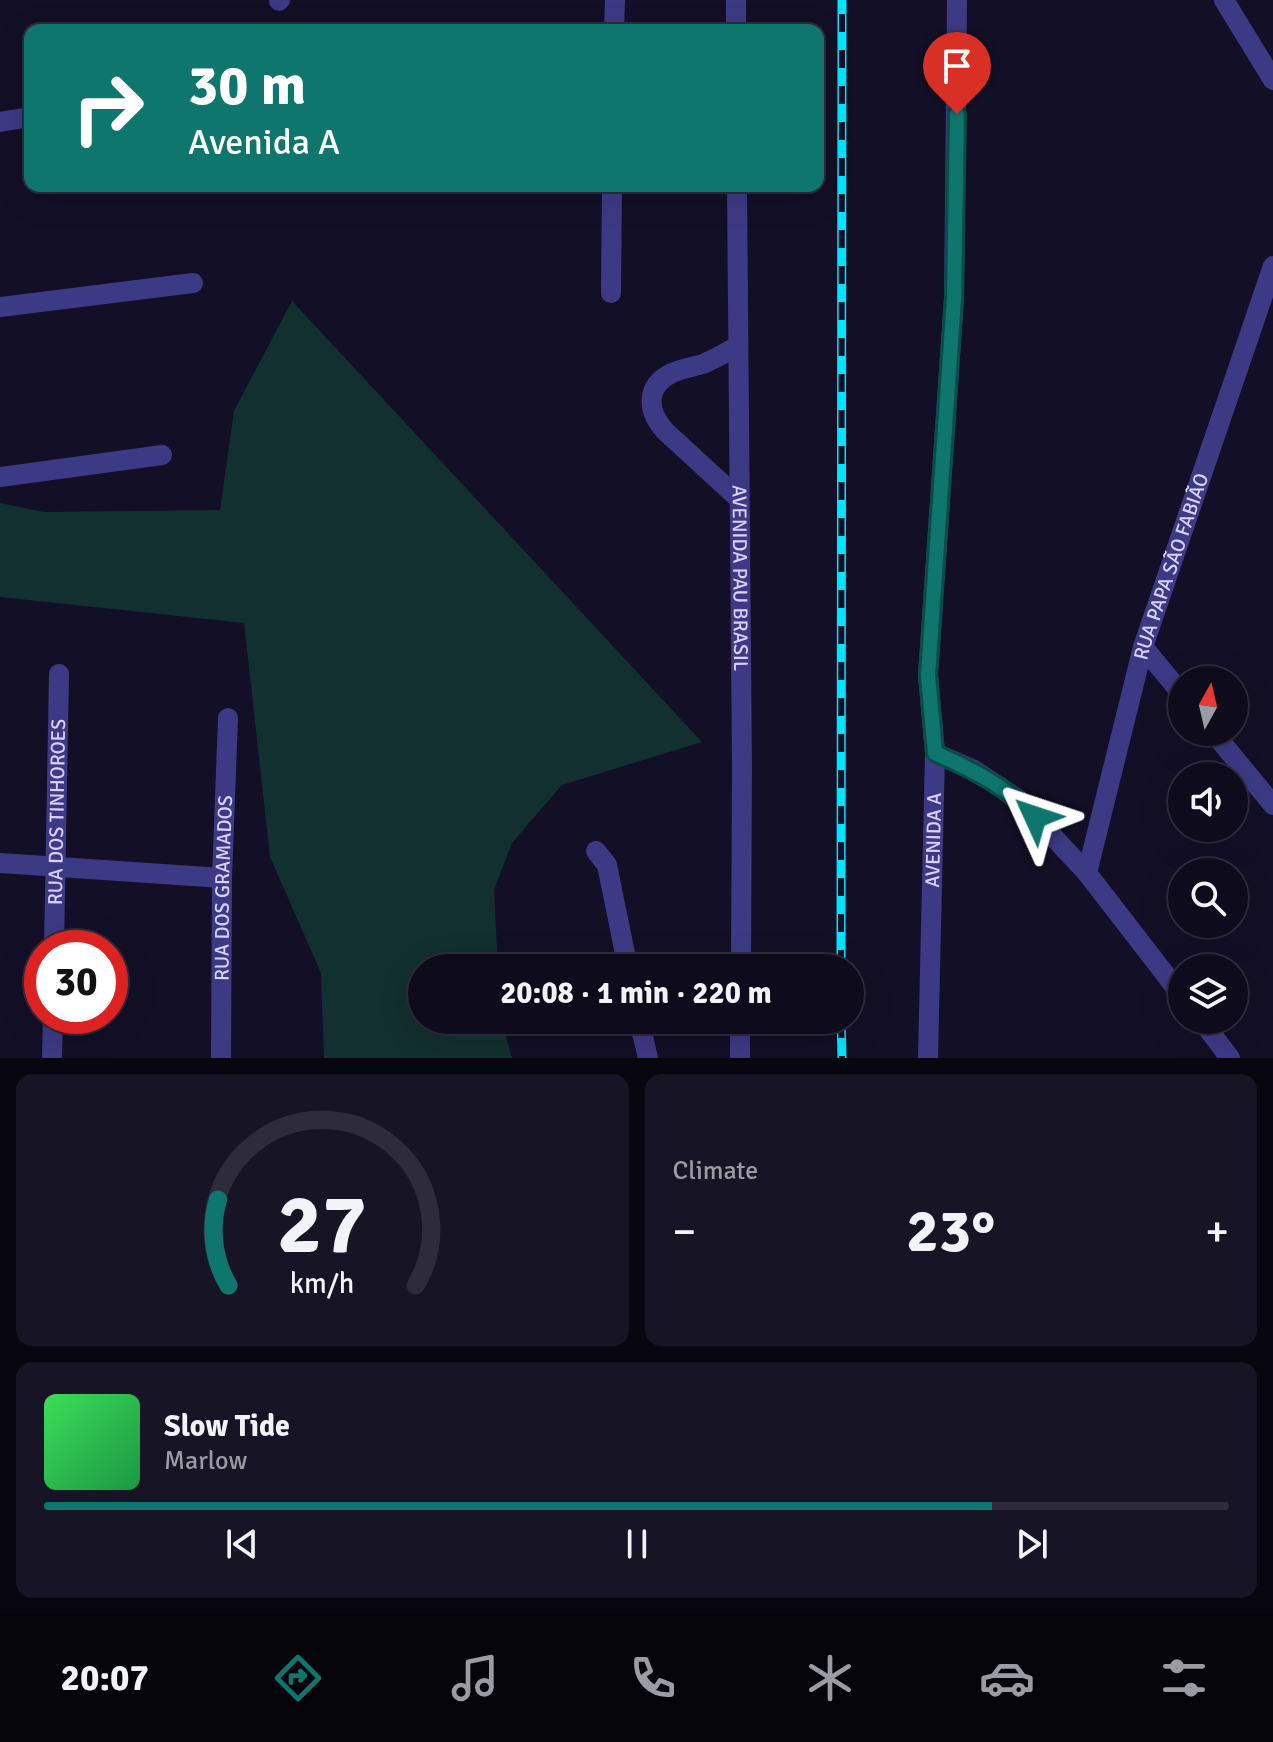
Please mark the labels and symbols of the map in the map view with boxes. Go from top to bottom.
pin [923,32,991,114]
street label: RUA PAPA SÃO FABIÃO [1128,470,1214,662]
street label: AVENIDA PAU BRASIL [727,485,753,671]
north arrow [1168,666,1248,746]
street label: RUA DOS TINHOROES [43,719,71,905]
position arrow [993,775,1077,859]
street label: AVENIDA A [920,792,947,888]
street label: RUA DOS GRAMADOS [209,795,238,981]
speed limit sign: 30 [24,930,128,1034]

